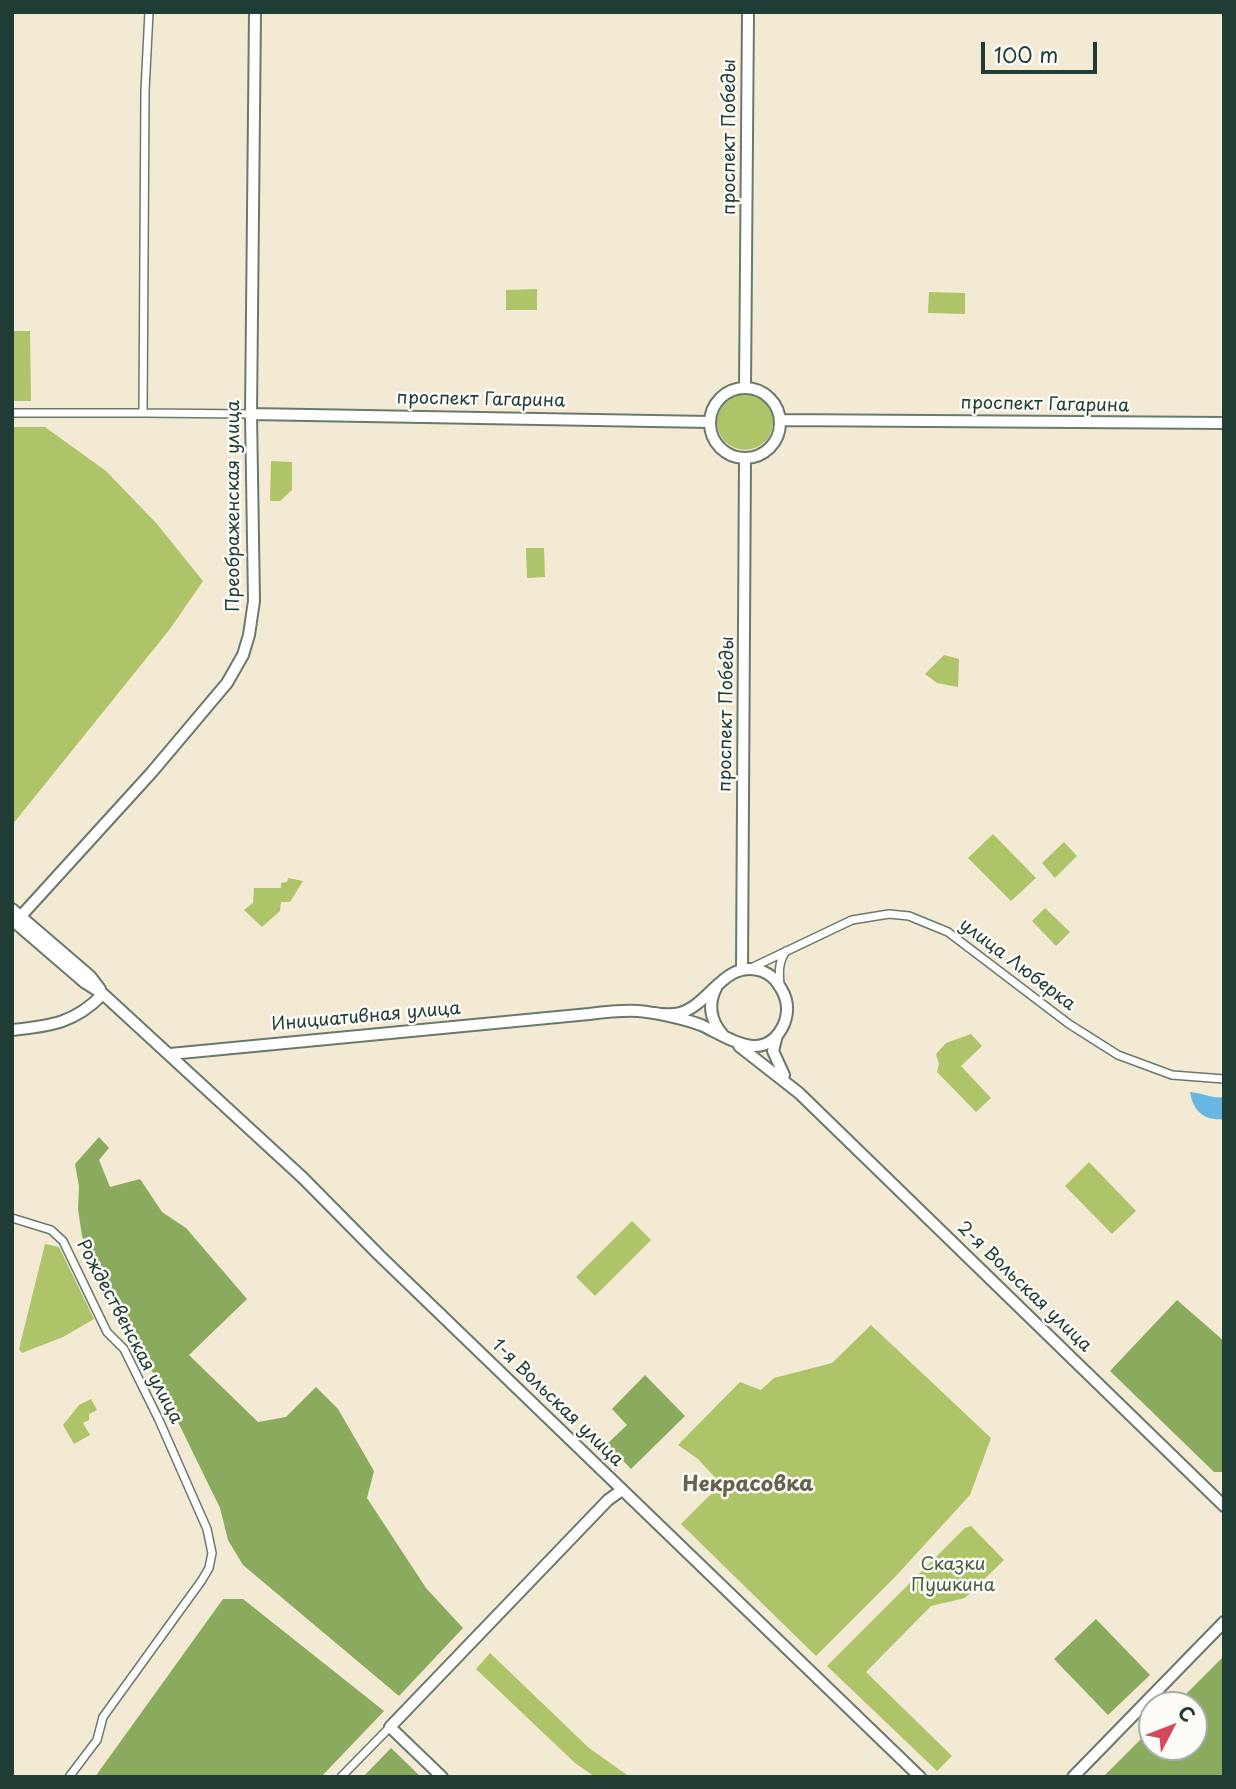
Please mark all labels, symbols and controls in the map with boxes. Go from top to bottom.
scale bar [984,28,1100,72]
text: 100 m [994,38,1058,70]
street label: проспект Победы [719,59,741,215]
street label: проспект Гагарина [397,388,565,412]
street label: проспект Гагарина [961,393,1129,417]
street label: Преображенская улица [223,400,245,612]
street label: проспект Победы [715,636,739,792]
street label: улица Люберка [955,914,1079,1016]
street label: Инициативная улица [271,998,461,1036]
street label: 2-я Вольская улица [952,1217,1096,1357]
street label: Рождественская улица [71,1236,187,1428]
street label: 1-я Вольская улица [487,1335,627,1471]
district label: Некрасовка [683,1472,813,1498]
park label: Сказки Пушкина [911,1554,995,1596]
north arrow [1138,1691,1208,1761]
text: С [1172,1699,1202,1728]

